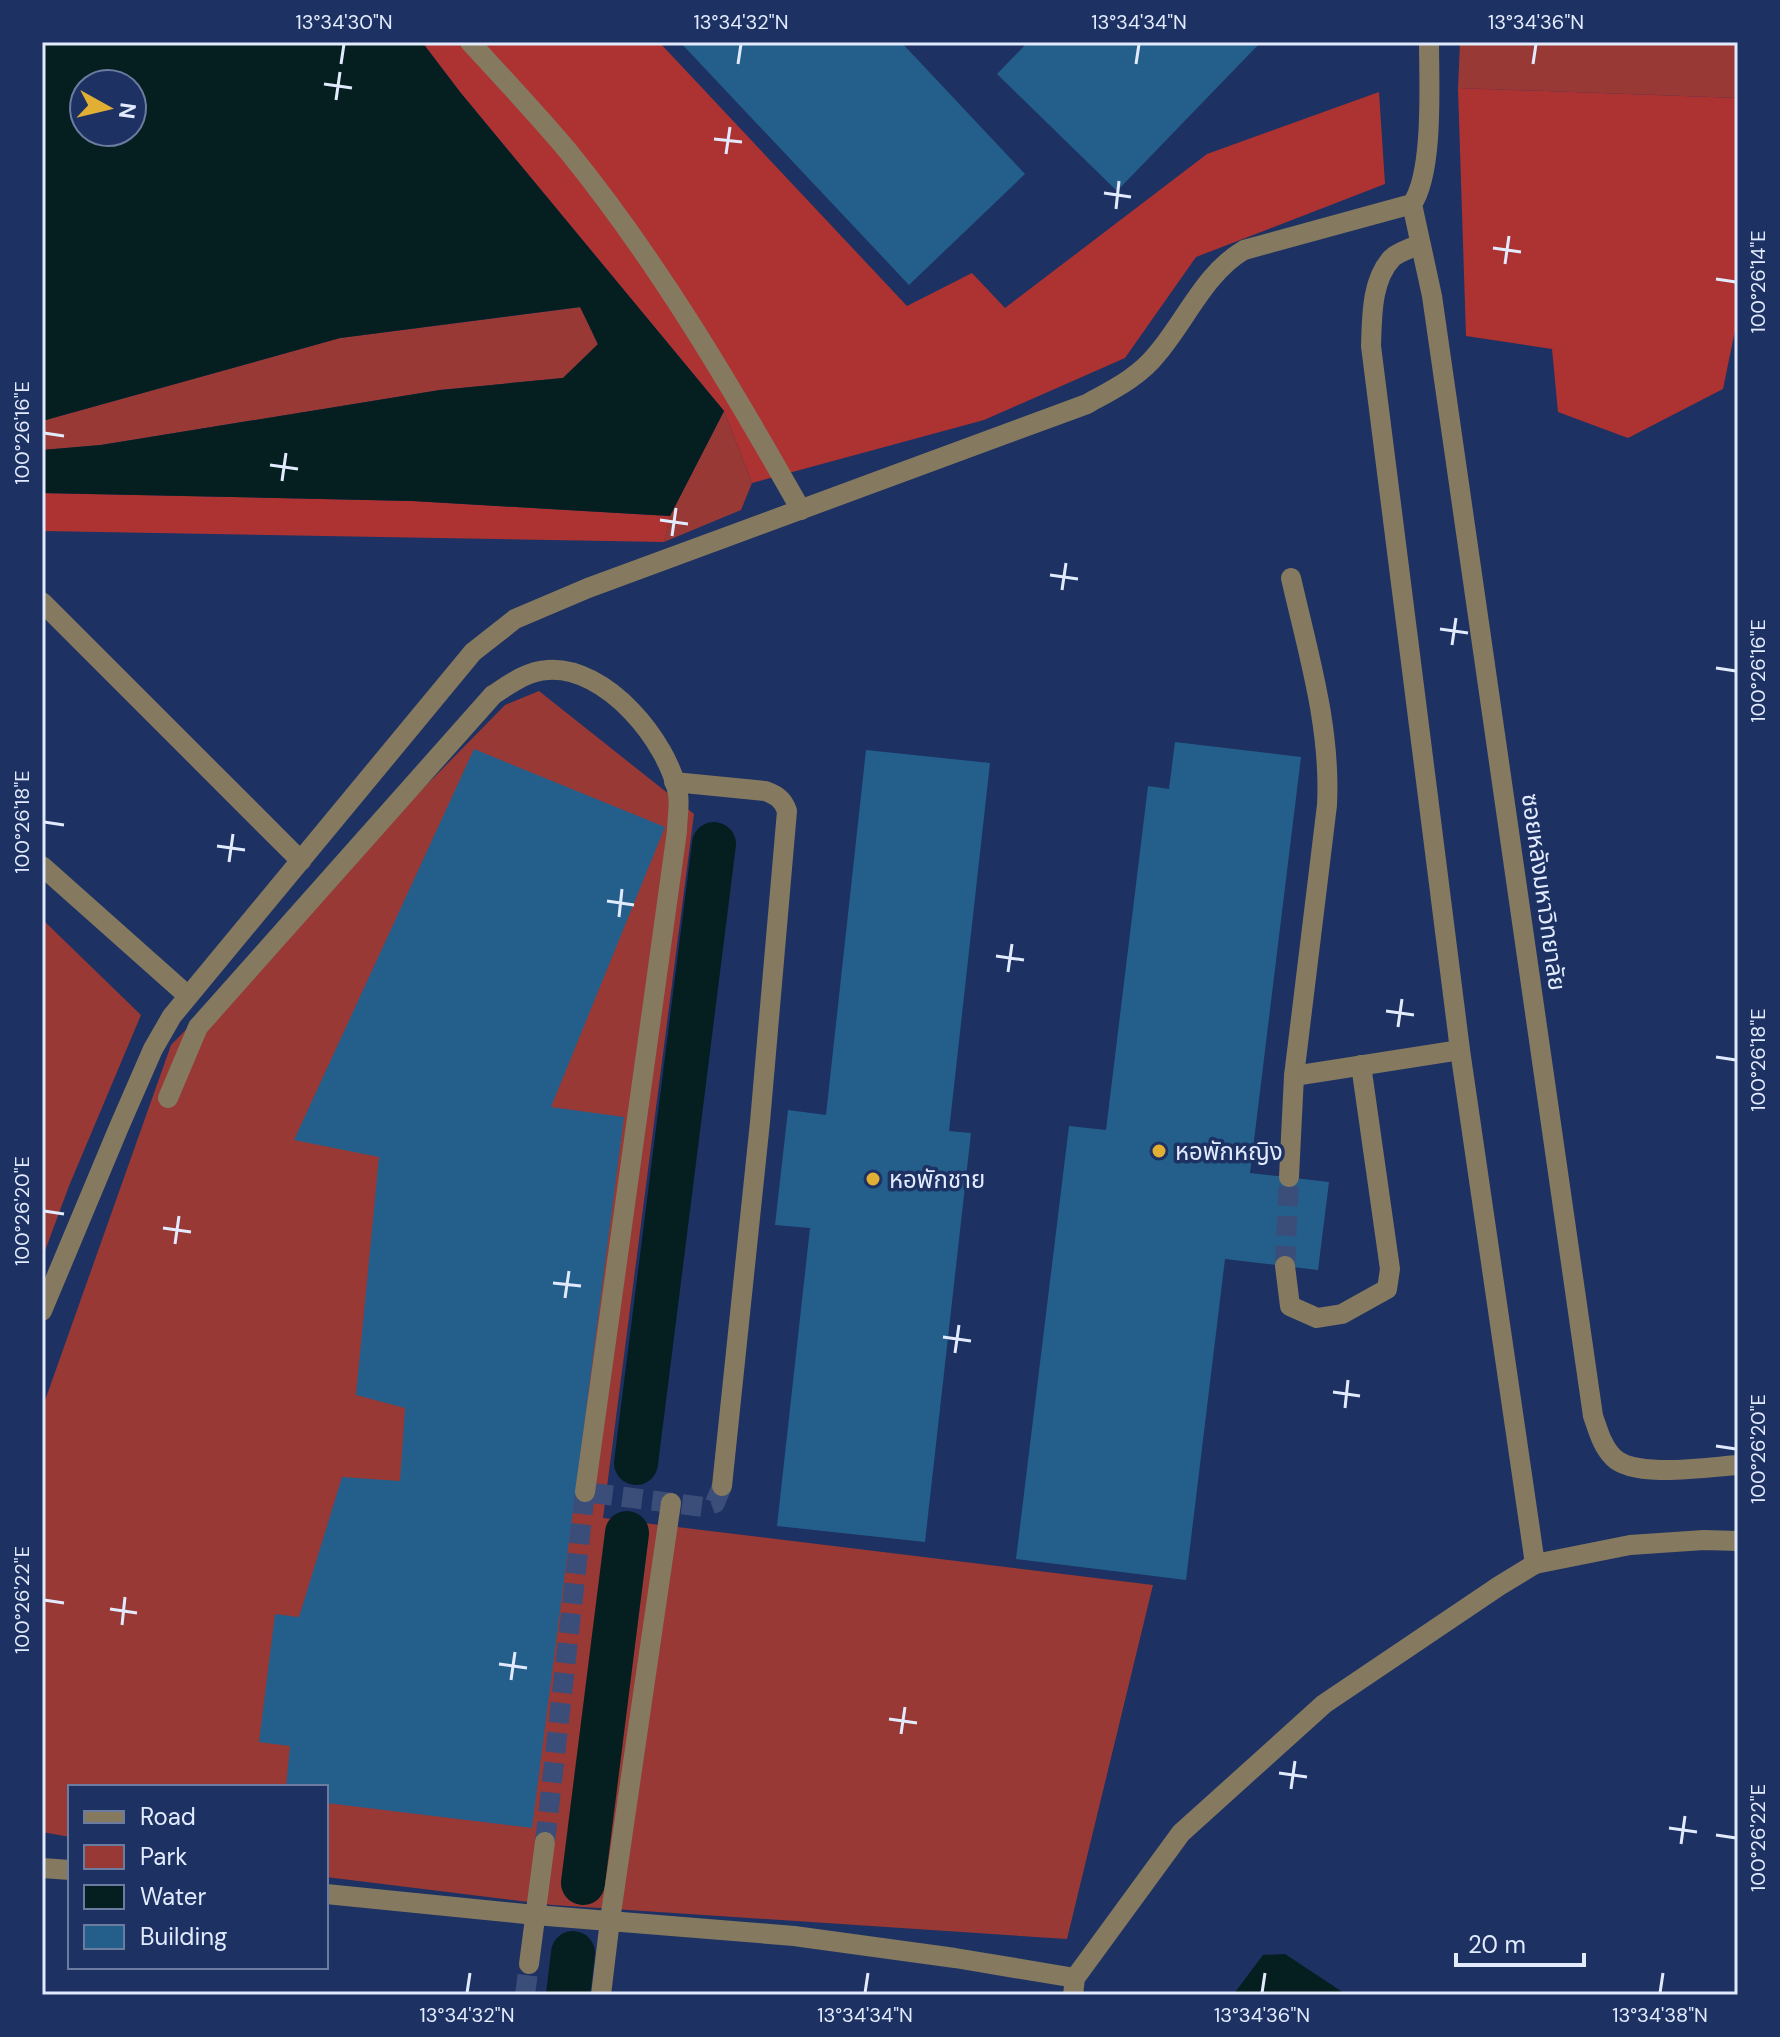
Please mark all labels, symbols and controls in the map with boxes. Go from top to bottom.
text: 13°34'30"N [295,9,393,35]
text: 13°34'32"N [693,9,789,35]
text: 13°34'34"N [1091,9,1187,35]
text: 13°34'36"N [1488,9,1584,35]
north arrow [68,68,148,148]
text: N [112,101,143,121]
text: 100°26'14"E [1745,230,1771,334]
text: 100°26'16"E [9,381,35,485]
text: 100°26'16"E [1745,619,1771,723]
text: 100°26'18"E [9,770,35,874]
street label: ซอยหลังมหาวิทยาลัย [1515,791,1573,993]
text: 100°26'18"E [1745,1008,1771,1112]
place label: หอพักหญิง [1175,1136,1283,1167]
marker: หอพักหญิง [1150,1142,1168,1160]
text: 100°26'20"E [9,1156,35,1266]
place label: หอพักชาย [889,1164,985,1195]
marker: หอพักชาย [864,1170,882,1188]
text: 100°26'20"E [1745,1394,1771,1504]
text: 100°26'22"E [9,1546,35,1654]
text: 100°26'22"E [1745,1784,1771,1892]
legend [68,1785,328,1969]
text: Road [140,1801,196,1832]
text: Park [140,1841,187,1872]
text: Water [140,1881,206,1912]
scale bar [1456,1917,1584,1967]
text: Building [140,1921,227,1952]
text: 20 m [1468,1929,1526,1960]
text: 13°34'32"N [419,2002,515,2028]
text: 13°34'34"N [817,2002,913,2028]
text: 13°34'36"N [1214,2002,1310,2028]
text: 13°34'38"N [1612,2002,1708,2028]

